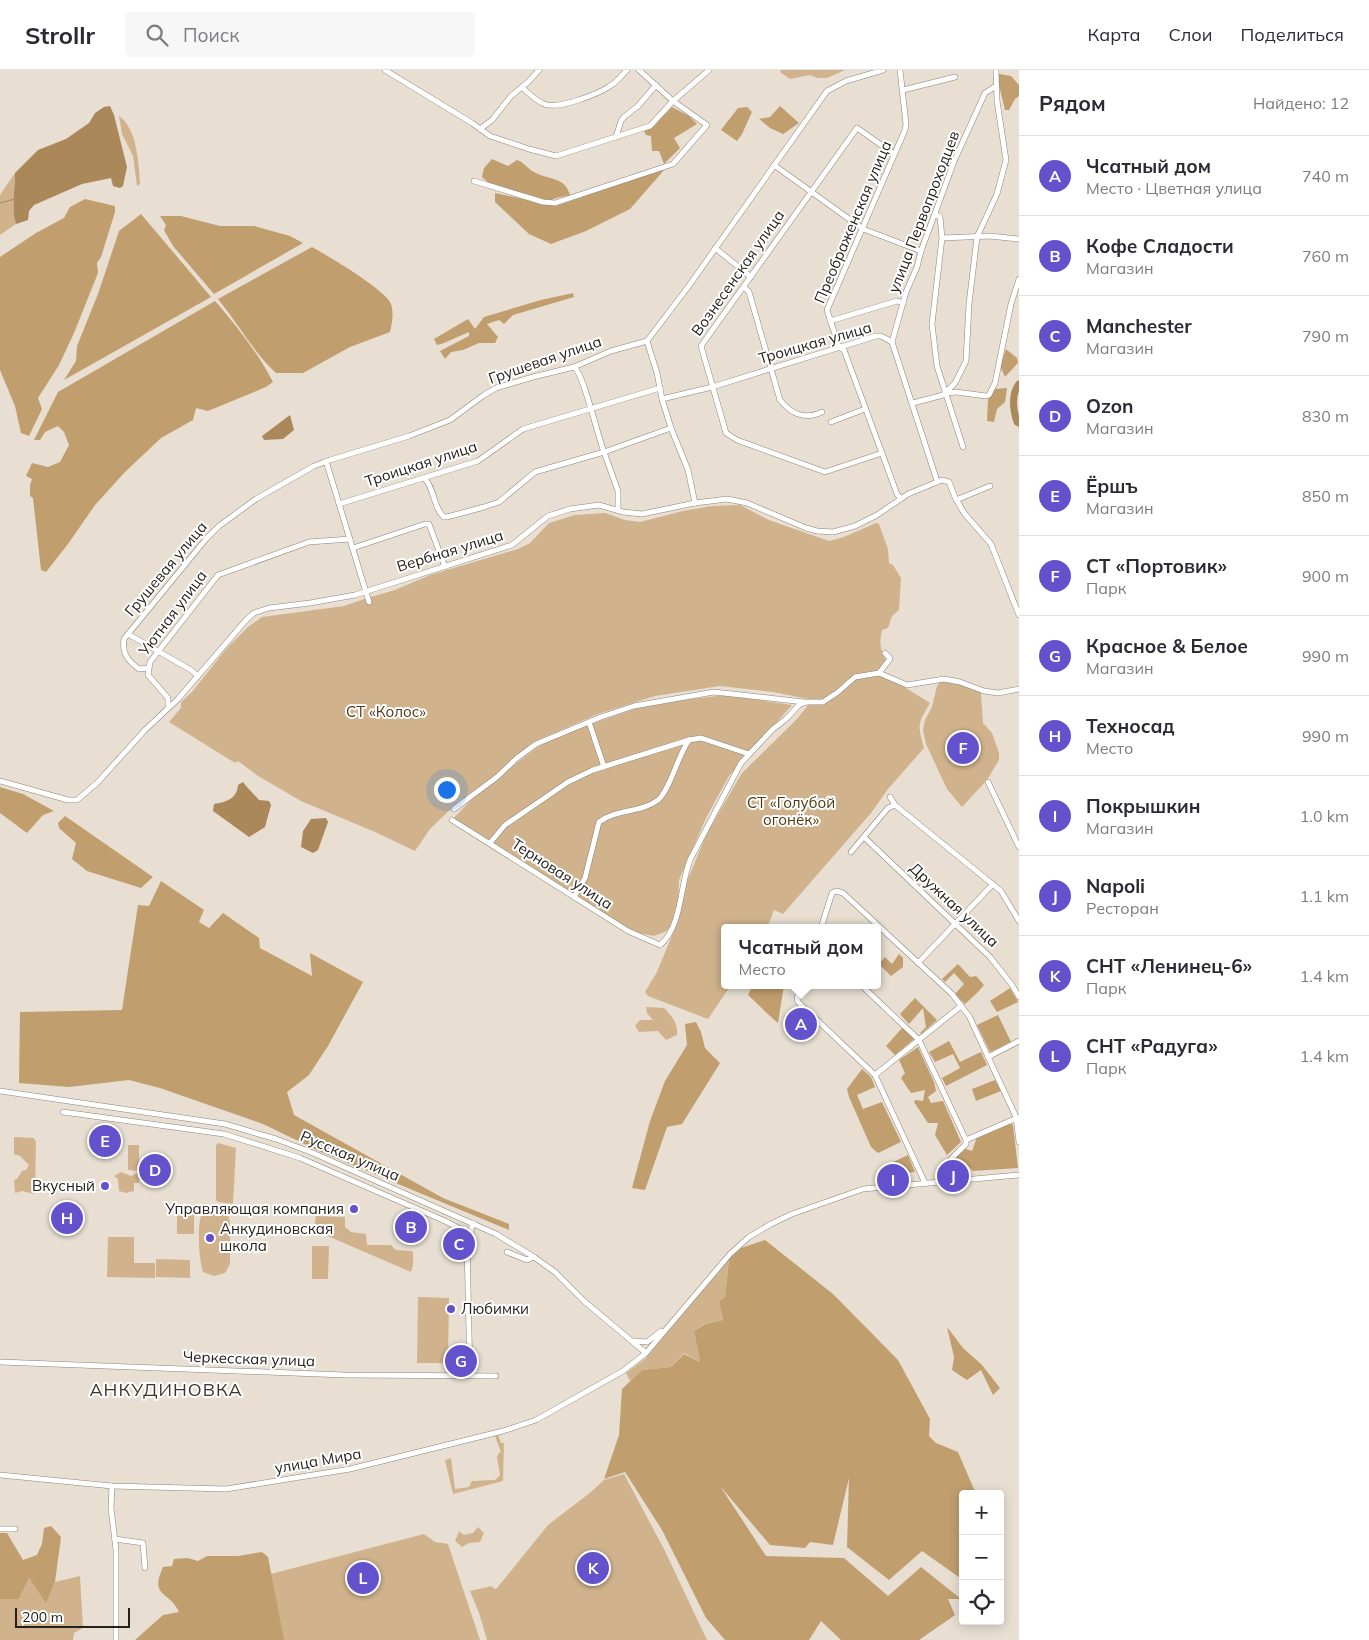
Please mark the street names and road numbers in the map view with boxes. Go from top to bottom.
street label: улица Первопроходцев [884,128,963,296]
street label: Преображенская улица [810,138,895,306]
street label: Вознесенская улица [687,206,788,339]
street label: Троицкая улица [756,317,874,368]
street label: Грушевая улица [486,331,604,388]
street label: Троицкая улица [362,436,479,491]
street label: Грушевая улица [120,517,211,620]
street label: Вербная улица [394,525,505,576]
street label: Уютная улица [134,566,211,660]
street label: Терновая улица [508,834,616,913]
street label: Дружная улица [906,858,1003,951]
street label: Русская улица [298,1126,403,1185]
street label: Черкесская улица [182,1347,316,1370]
street label: улица Мира [273,1444,363,1477]

